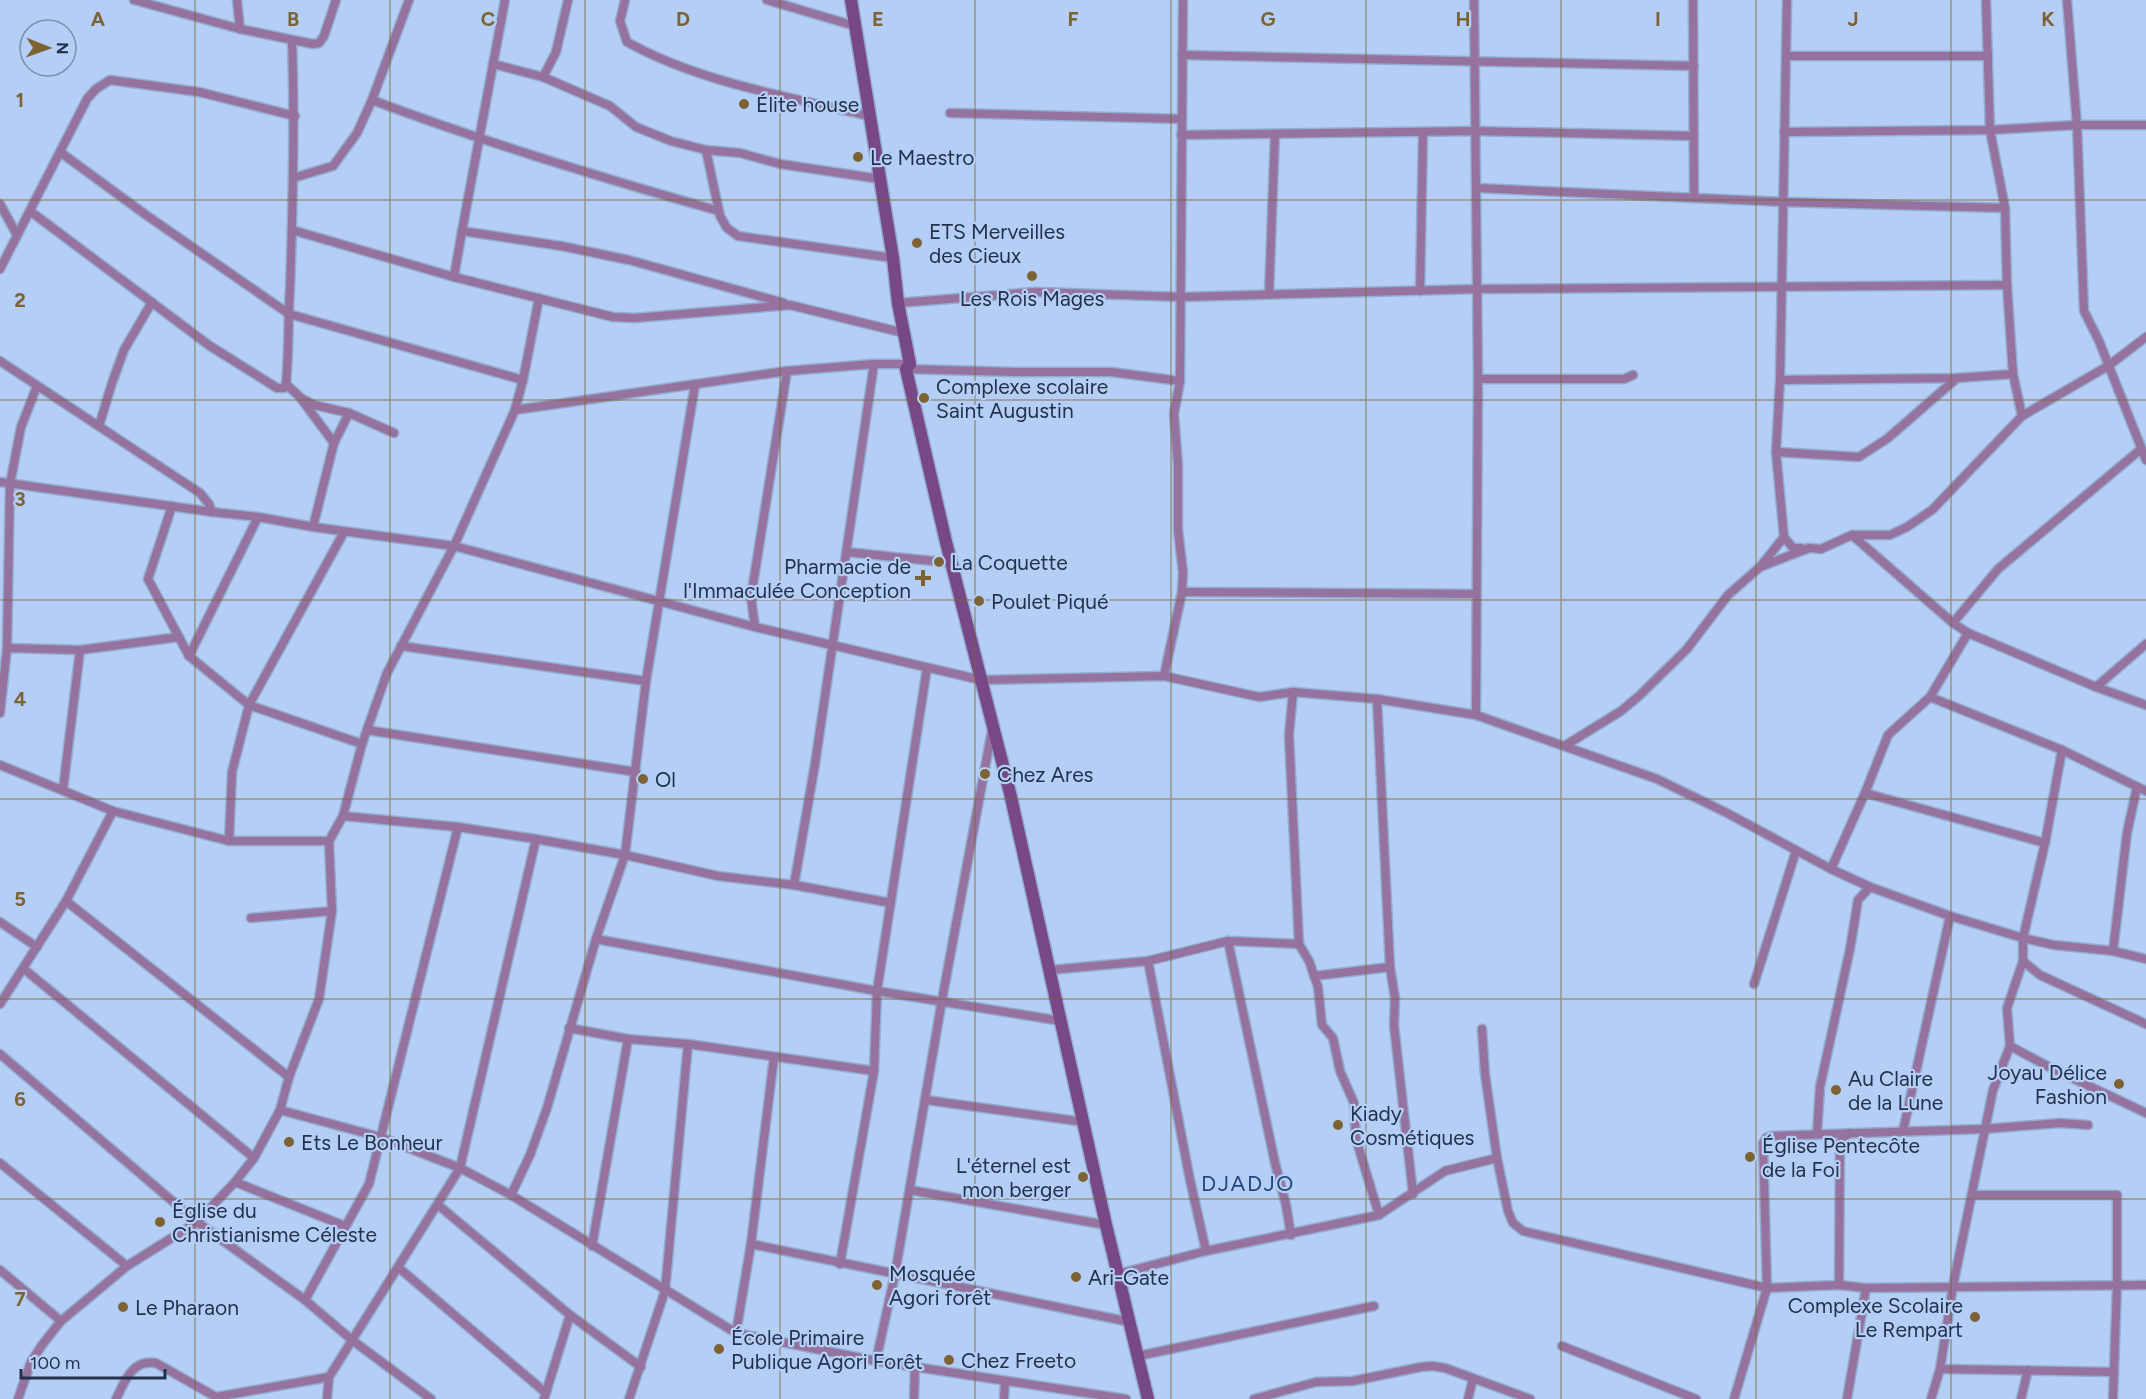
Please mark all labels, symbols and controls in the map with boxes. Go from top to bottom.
text: A [91,7,106,31]
text: B [287,7,299,31]
text: C [481,7,495,31]
text: D [676,7,690,31]
text: E [872,7,884,31]
text: F [1067,7,1079,31]
text: G [1261,7,1276,31]
text: H [1456,7,1471,31]
text: I [1655,7,1661,31]
text: J [1847,7,1859,31]
text: K [2041,7,2055,31]
north arrow [18,18,78,78]
text: N [53,42,72,55]
text: 1 [16,88,24,112]
place label: Élite house [756,92,859,117]
marker: Élite house [737,97,751,111]
place label: Le Maestro [870,145,975,170]
marker: Le Maestro [851,150,865,164]
place label: ETS Merveilles des Cieux [929,219,1065,268]
marker: ETS Merveilles des Cieux [910,236,924,250]
marker: Les Rois Mages [1025,269,1039,283]
place label: Les Rois Mages [960,286,1104,311]
text: 2 [14,288,26,312]
place label: Complexe scolaire Saint Augustin [936,374,1108,423]
marker: Complexe scolaire Saint Augustin [917,391,931,405]
text: 3 [14,487,26,511]
place label: La Coquette [951,550,1068,575]
place label: Pharmacie de l'Immaculée Conception [683,554,911,603]
marker: La Coquette [932,555,946,569]
marker: Pharmacie de l'Immaculée Conception [916,571,930,585]
place label: Poulet Piqué [991,589,1108,614]
marker: Poulet Piqué [972,594,986,608]
text: 4 [14,687,27,711]
place label: Chez Ares [997,762,1093,787]
place label: Ol [655,767,676,792]
marker: Chez Ares [978,767,992,781]
marker: Ol [636,772,650,786]
text: 5 [14,887,26,911]
place label: Joyau Délice Fashion [1988,1060,2107,1109]
place label: Au Claire de la Lune [1848,1066,1943,1115]
marker: Joyau Délice Fashion [2112,1077,2126,1091]
marker: Au Claire de la Lune [1829,1083,1843,1097]
text: 6 [14,1087,26,1111]
place label: Kiady Cosmétiques [1350,1101,1474,1150]
marker: Kiady Cosmétiques [1331,1118,1345,1132]
place label: Ets Le Bonheur [301,1130,443,1155]
place label: Église Pentecôte de la Foi [1762,1133,1920,1182]
marker: Ets Le Bonheur [282,1135,296,1149]
marker: Église Pentecôte de la Foi [1743,1150,1757,1164]
place label: L'éternel est mon berger [956,1153,1071,1202]
marker: L'éternel est mon berger [1076,1170,1090,1184]
district label: DJADJO [1201,1170,1295,1197]
place label: Église du Christianisme Céleste [172,1198,377,1247]
marker: Église du Christianisme Céleste [153,1215,167,1229]
place label: Mosquée Agori forêt [889,1261,991,1310]
place label: Ari-Gate [1088,1265,1169,1290]
marker: Ari-Gate [1069,1270,1083,1284]
marker: Mosquée Agori forêt [870,1278,884,1292]
text: 7 [14,1287,26,1311]
place label: Complexe Scolaire Le Rempart [1788,1293,1963,1342]
place label: Le Pharaon [135,1295,239,1320]
marker: Le Pharaon [116,1300,130,1314]
marker: Complexe Scolaire Le Rempart [1968,1310,1982,1324]
place label: École Primaire Publique Agori Forêt [731,1325,923,1374]
scale bar [21,1342,165,1380]
marker: École Primaire Publique Agori Forêt [712,1342,726,1356]
place label: Chez Freeto [961,1348,1076,1373]
text: 100 m [30,1352,80,1374]
marker: Chez Freeto [942,1353,956,1367]

